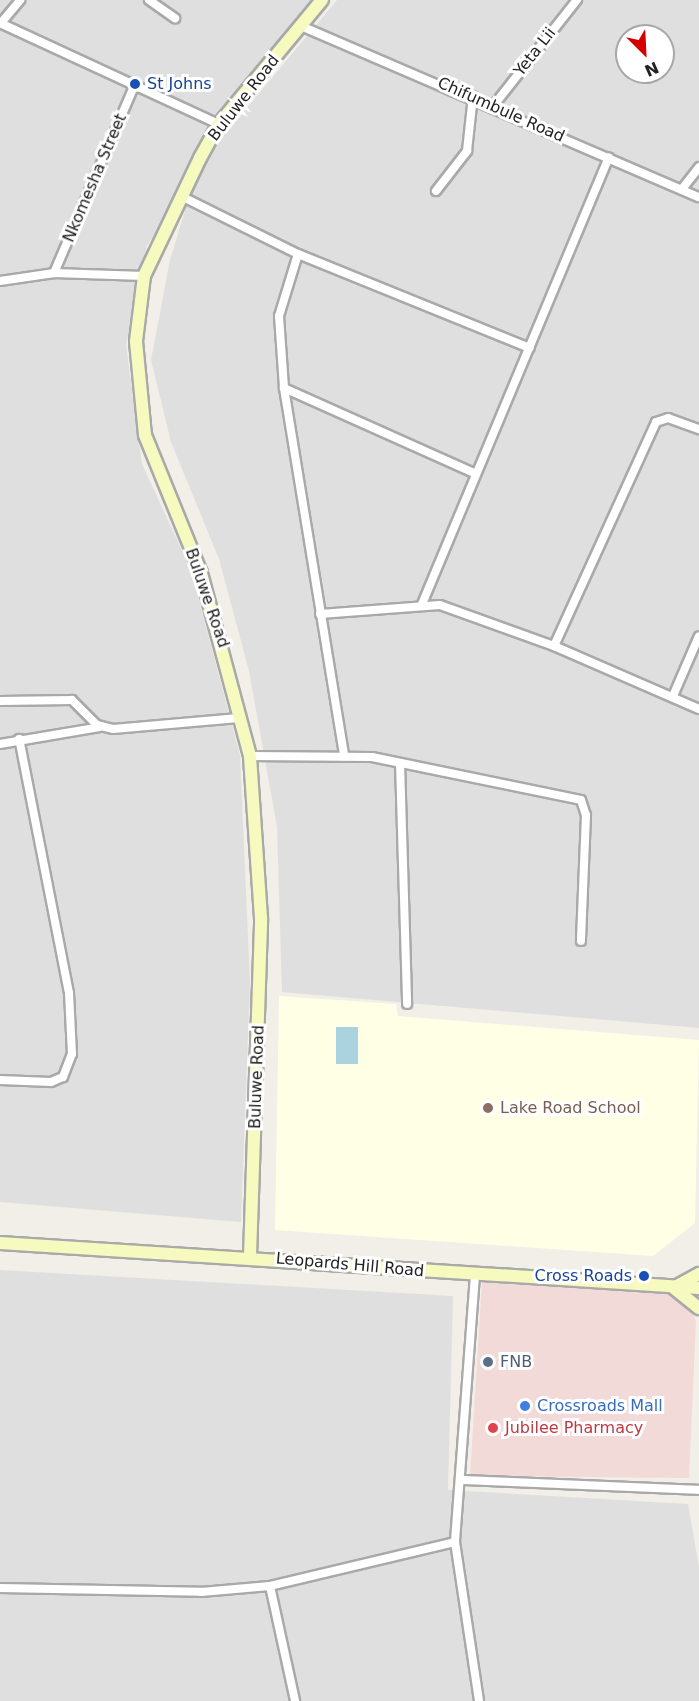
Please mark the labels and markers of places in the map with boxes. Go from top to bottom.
place label: St Johns [147,74,212,94]
marker: St Johns [128,77,142,91]
place label: Lake Road School [500,1098,641,1118]
marker: Lake Road School [481,1101,495,1115]
place label: Cross Roads [535,1266,632,1286]
marker: Cross Roads [637,1269,651,1283]
place label: FNB [500,1352,532,1372]
marker: FNB [481,1355,495,1369]
place label: Crossroads Mall [537,1396,663,1416]
marker: Crossroads Mall [518,1399,532,1413]
place label: Jubilee Pharmacy [505,1418,643,1438]
marker: Jubilee Pharmacy [486,1421,500,1435]

